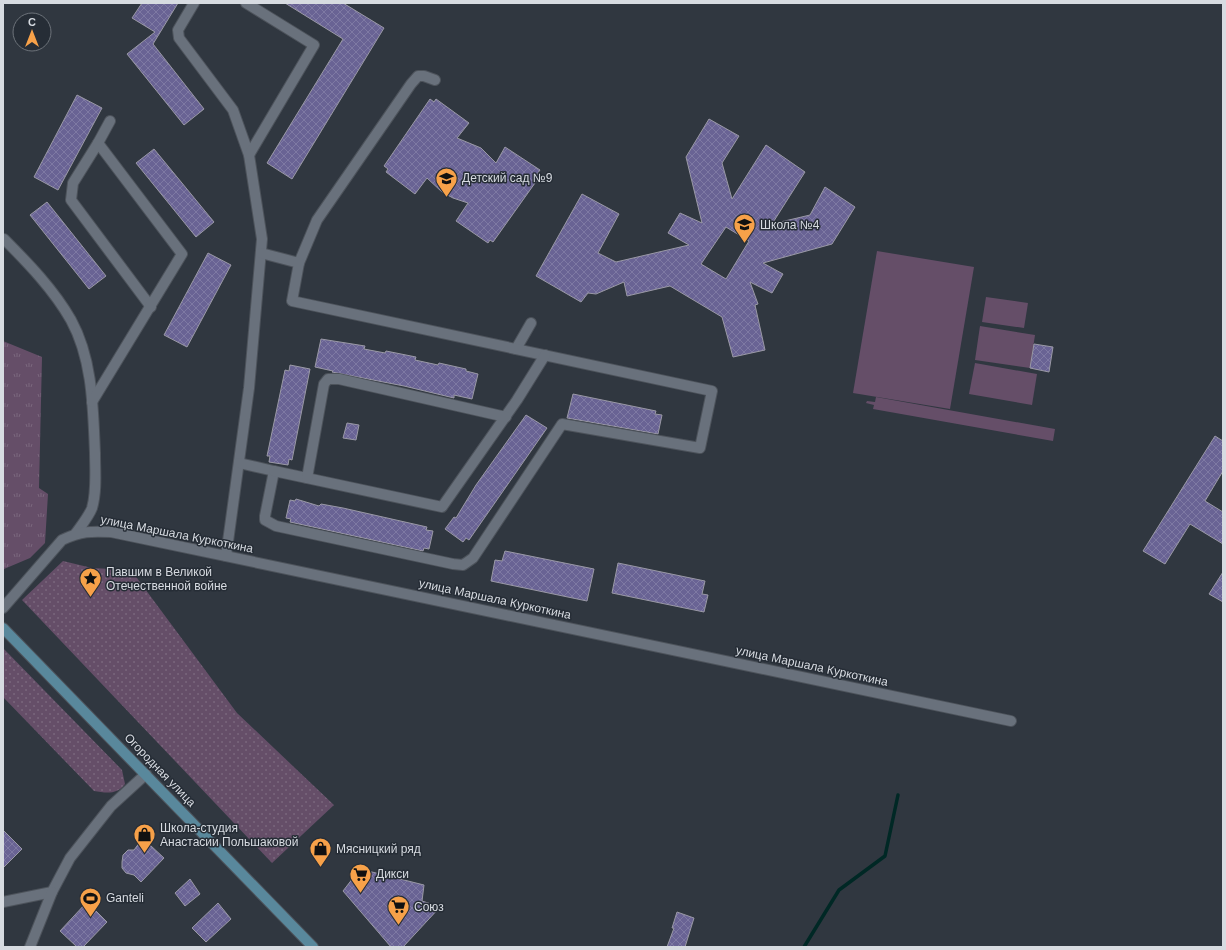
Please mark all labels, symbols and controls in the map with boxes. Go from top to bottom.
north arrow [12,12,52,52]
text: С [28,16,36,28]
school or university icon: Детский сад №9 [433,165,459,198]
place label: Детский сад №9 [462,171,553,185]
school or university icon: Школа №4 [732,212,758,245]
place label: Школа №4 [760,218,820,232]
street label: улица Маршала Куркоткина [99,512,255,556]
place label: Павшим в Великой Отечественной войне [106,565,228,593]
place icon: Павшим в Великой Отечественной войне [78,566,104,599]
street label: улица Маршала Куркоткина [418,576,573,622]
street label: улица Маршала Куркоткина [735,643,890,689]
street label: Огородная улица [122,730,199,810]
place label: Школа-студия Анастасии Польшаковой [160,821,298,849]
shop icon: Школа-студия Анастасии Польшаковой [132,822,158,855]
shop icon: Мясницкий ряд [307,836,333,869]
place label: Мясницкий ряд [336,842,421,856]
supermarket icon: Дикси [348,861,374,894]
place label: Дикси [376,867,409,881]
sports icon: Ganteli [77,885,103,918]
place label: Ganteli [106,891,144,905]
supermarket icon: Союз [385,894,411,927]
place label: Союз [414,900,444,914]

